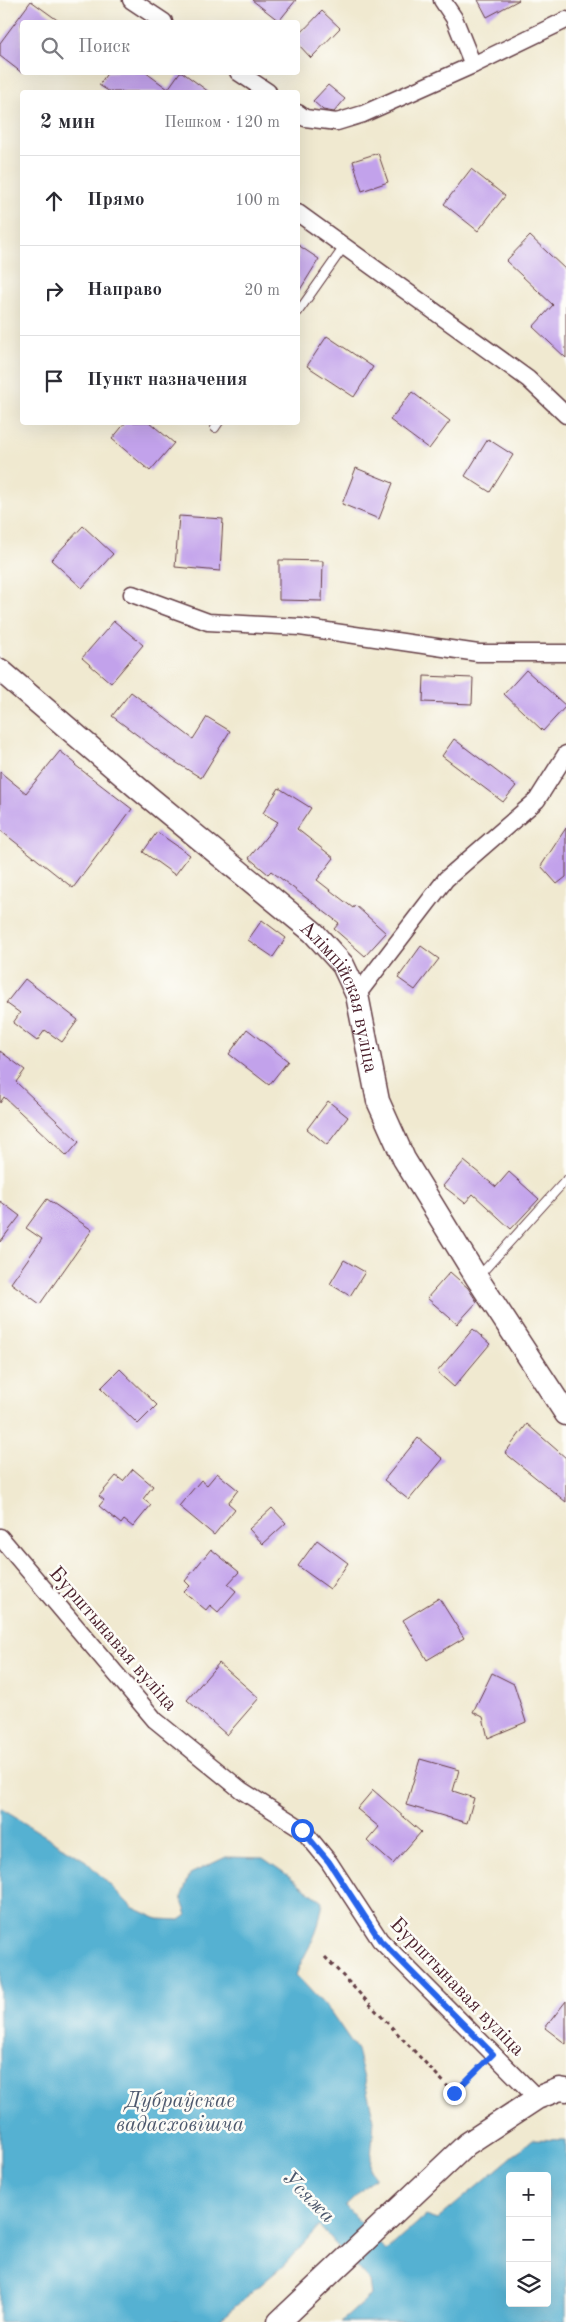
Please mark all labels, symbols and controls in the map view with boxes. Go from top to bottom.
search box [20,20,300,75]
icon: search [38,34,66,62]
text: Поиск [78,38,130,57]
text: 2 мин [40,112,95,133]
text: Пешком · 120 m [164,115,280,131]
icon: ahead [40,187,68,215]
text: Прямо [87,191,145,210]
text: 100 m [235,193,280,209]
icon: right [40,277,68,305]
text: Направо [87,281,162,300]
text: 20 m [244,283,280,299]
icon: arrive [40,367,68,395]
text: Пункт назначения [87,371,247,390]
street label: Алімпійская вуліца [295,918,380,1075]
street label: Бурштынавая вуліца [45,1563,180,1715]
route start [291,1819,314,1842]
street label: Бурштынавая вуліца [386,1914,528,2060]
route end [443,2082,466,2105]
water label: Дубраўскае вадасховішча [116,2091,244,2136]
water label: Усяжа [278,2167,338,2227]
map controls [506,2172,551,2307]
button: + [506,2172,551,2217]
button: − [506,2217,551,2262]
button: layers [506,2262,551,2307]

